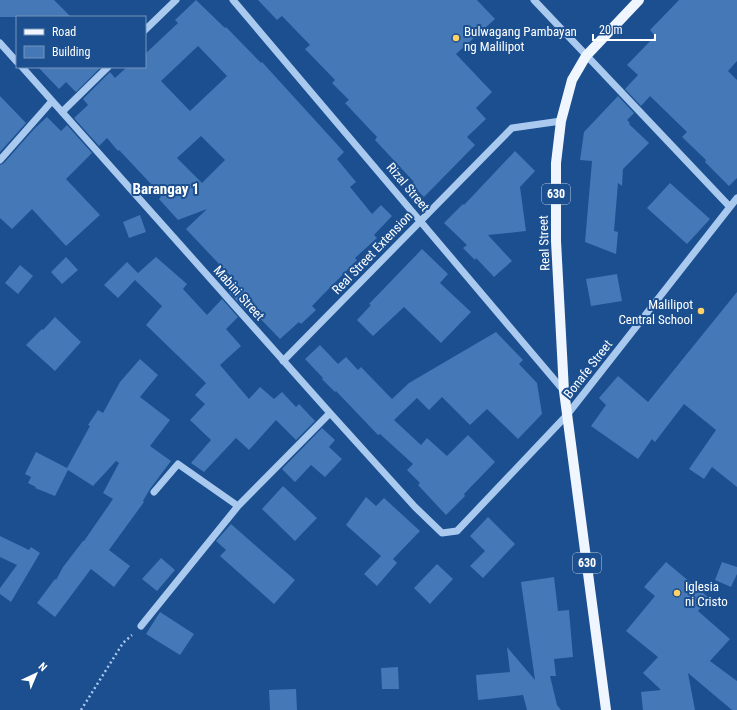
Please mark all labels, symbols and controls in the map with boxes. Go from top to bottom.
legend [16,16,146,68]
scale bar [593,16,655,42]
text: 20 m [599,23,623,37]
place label: Bulwagang Pambayan ng Malilipot [464,24,577,54]
text: Road [52,25,76,39]
marker: Bulwagang Pambayan ng Malilipot [451,33,461,43]
text: Building [52,45,90,59]
street label: Rizal Street [384,160,433,214]
district label: Barangay 1 [133,180,199,198]
road number: 630 [542,184,570,204]
street label: Real Street Extension [329,209,415,297]
street label: Real Street [536,215,552,271]
street label: Mabini Street [211,263,267,323]
place label: Malilipot Central School [618,297,693,327]
marker: Malilipot Central School [696,306,706,316]
street label: Bonafe Street [561,337,615,401]
road number: 630 [573,553,601,573]
place label: Iglesia ni Cristo [685,579,728,609]
marker: Iglesia ni Cristo [672,588,682,598]
north arrow [16,654,56,694]
text: N [36,660,50,674]

